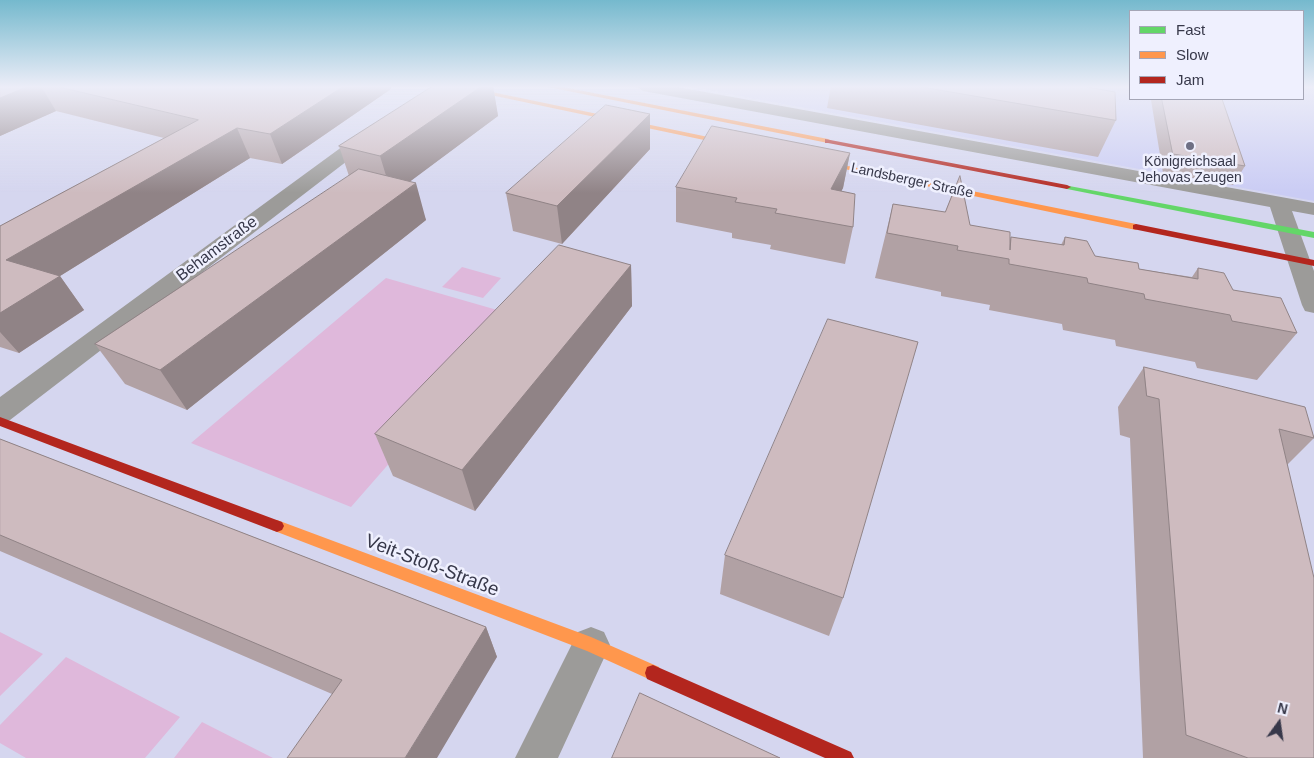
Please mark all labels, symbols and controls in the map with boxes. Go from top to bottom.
legend [1129,10,1304,100]
text: Fast [1176,21,1205,38]
text: Slow [1176,46,1209,63]
text: Jam [1176,71,1204,88]
marker: Königreichsaal Jehovas Zeugen [1184,140,1196,152]
place label: Königreichsaal Jehovas Zeugen [1138,154,1242,186]
street label: Landsberger Straße [849,160,975,202]
street label: Behamstraße [173,212,261,286]
street label: Veit-Stoß-Straße [362,530,502,602]
north arrow [1254,698,1304,748]
text: N [1276,699,1289,717]

